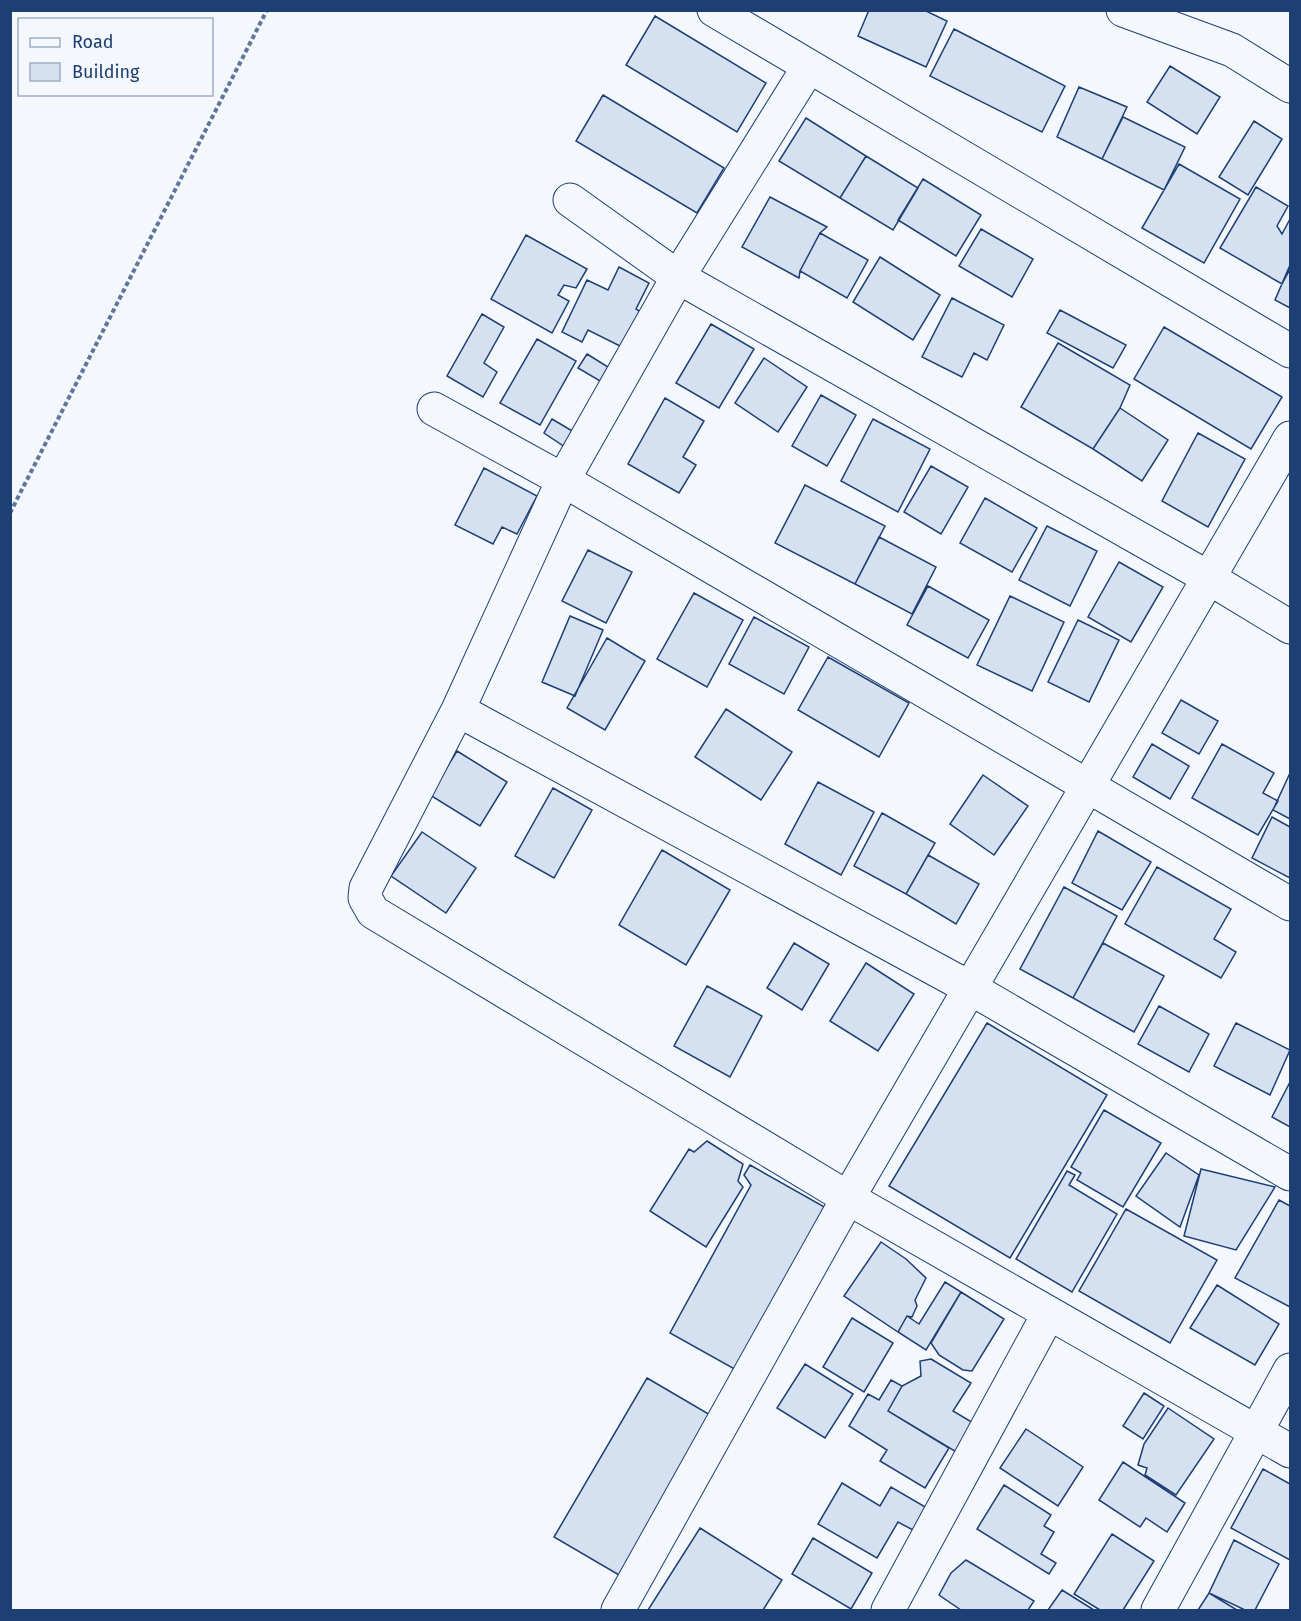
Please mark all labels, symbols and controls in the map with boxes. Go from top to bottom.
legend [18,18,213,96]
text: Road [72,31,114,53]
text: Building [72,61,140,83]

